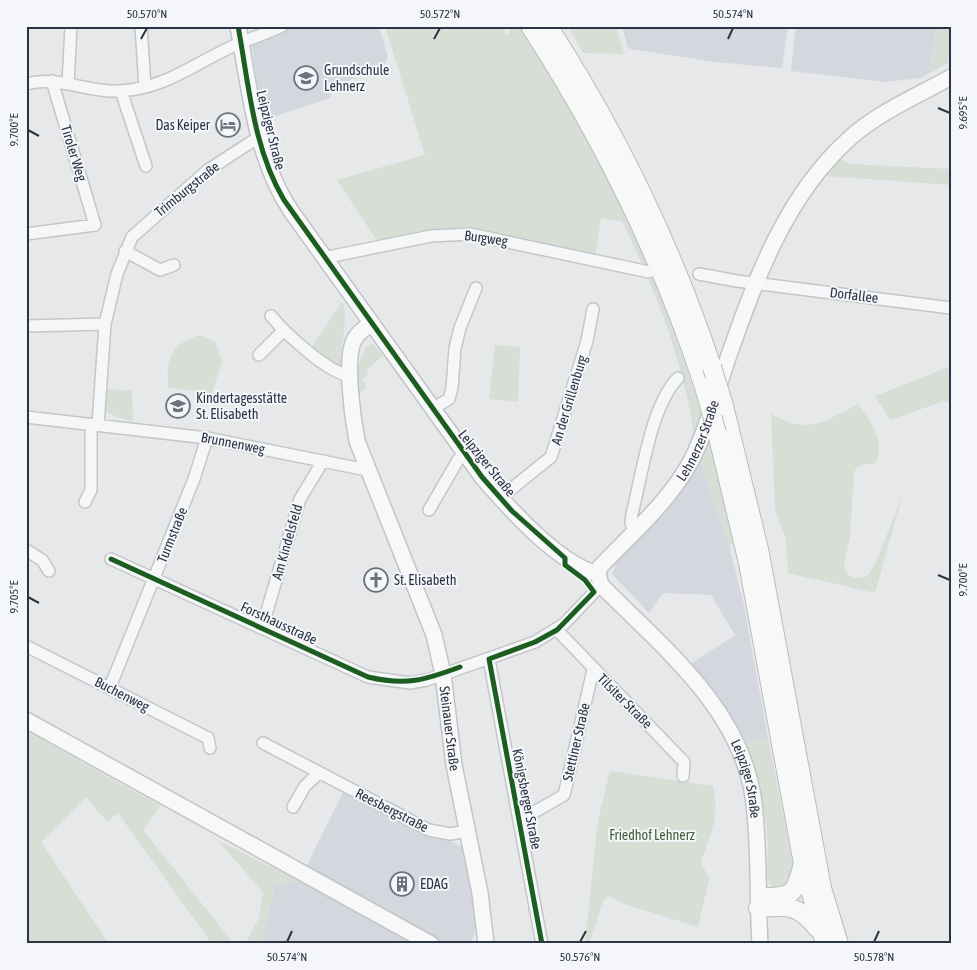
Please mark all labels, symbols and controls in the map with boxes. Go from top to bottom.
text: 50.570°N [127,7,167,21]
text: 50.572°N [420,7,460,21]
text: 50.574°N [713,7,753,21]
place label: Grundschule Lehnerz [324,62,389,94]
school or university icon: Grundschule Lehnerz [293,65,319,91]
street label: Leipziger Straße [253,89,289,171]
text: 9.695°E [956,96,970,130]
hotel icon: Das Keiper [215,112,241,138]
text: 9.700°E [7,113,21,147]
place label: Das Keiper [156,117,211,133]
street label: Tiroler Weg [58,123,90,183]
street label: Trimburgstraße [152,158,222,220]
street label: Burgweg [463,227,509,249]
street label: Dorfallee [829,284,879,306]
street label: An der Grillenburg [548,353,590,447]
place label: Kindertagesstätte St. Elisabeth [196,390,287,422]
school or university icon: Kindertagesstätte St. Elisabeth [165,393,191,419]
street label: Lehnerzer Straße [673,398,722,484]
street label: Leipziger Straße [455,426,519,500]
street label: Brunnenweg [200,429,266,457]
street label: Am Kindelsfeld [269,502,305,582]
street label: Turmstraße [154,505,190,565]
text: 9.700°E [956,563,970,597]
church icon: St. Elisabeth [363,567,389,593]
place label: St. Elisabeth [394,572,456,588]
text: 9.705°E [7,580,21,614]
street label: Forsthausstraße [238,598,320,648]
street label: Tilsiter Straße [594,670,656,732]
street label: Buchenweg [92,673,152,715]
street label: Steinauer Straße [437,685,463,772]
street label: Stettiner Straße [559,701,593,783]
street label: Leipziger Straße [728,737,764,819]
street label: Königsberger Straße [509,747,545,851]
street label: Reesbergstraße [353,785,431,835]
park label: Friedhof Lehnerz [609,827,695,843]
building icon: EDAG [389,871,415,897]
place label: EDAG [420,876,448,892]
text: 50.574°N [267,950,307,964]
text: 50.576°N [560,950,600,964]
text: 50.578°N [854,950,894,964]

